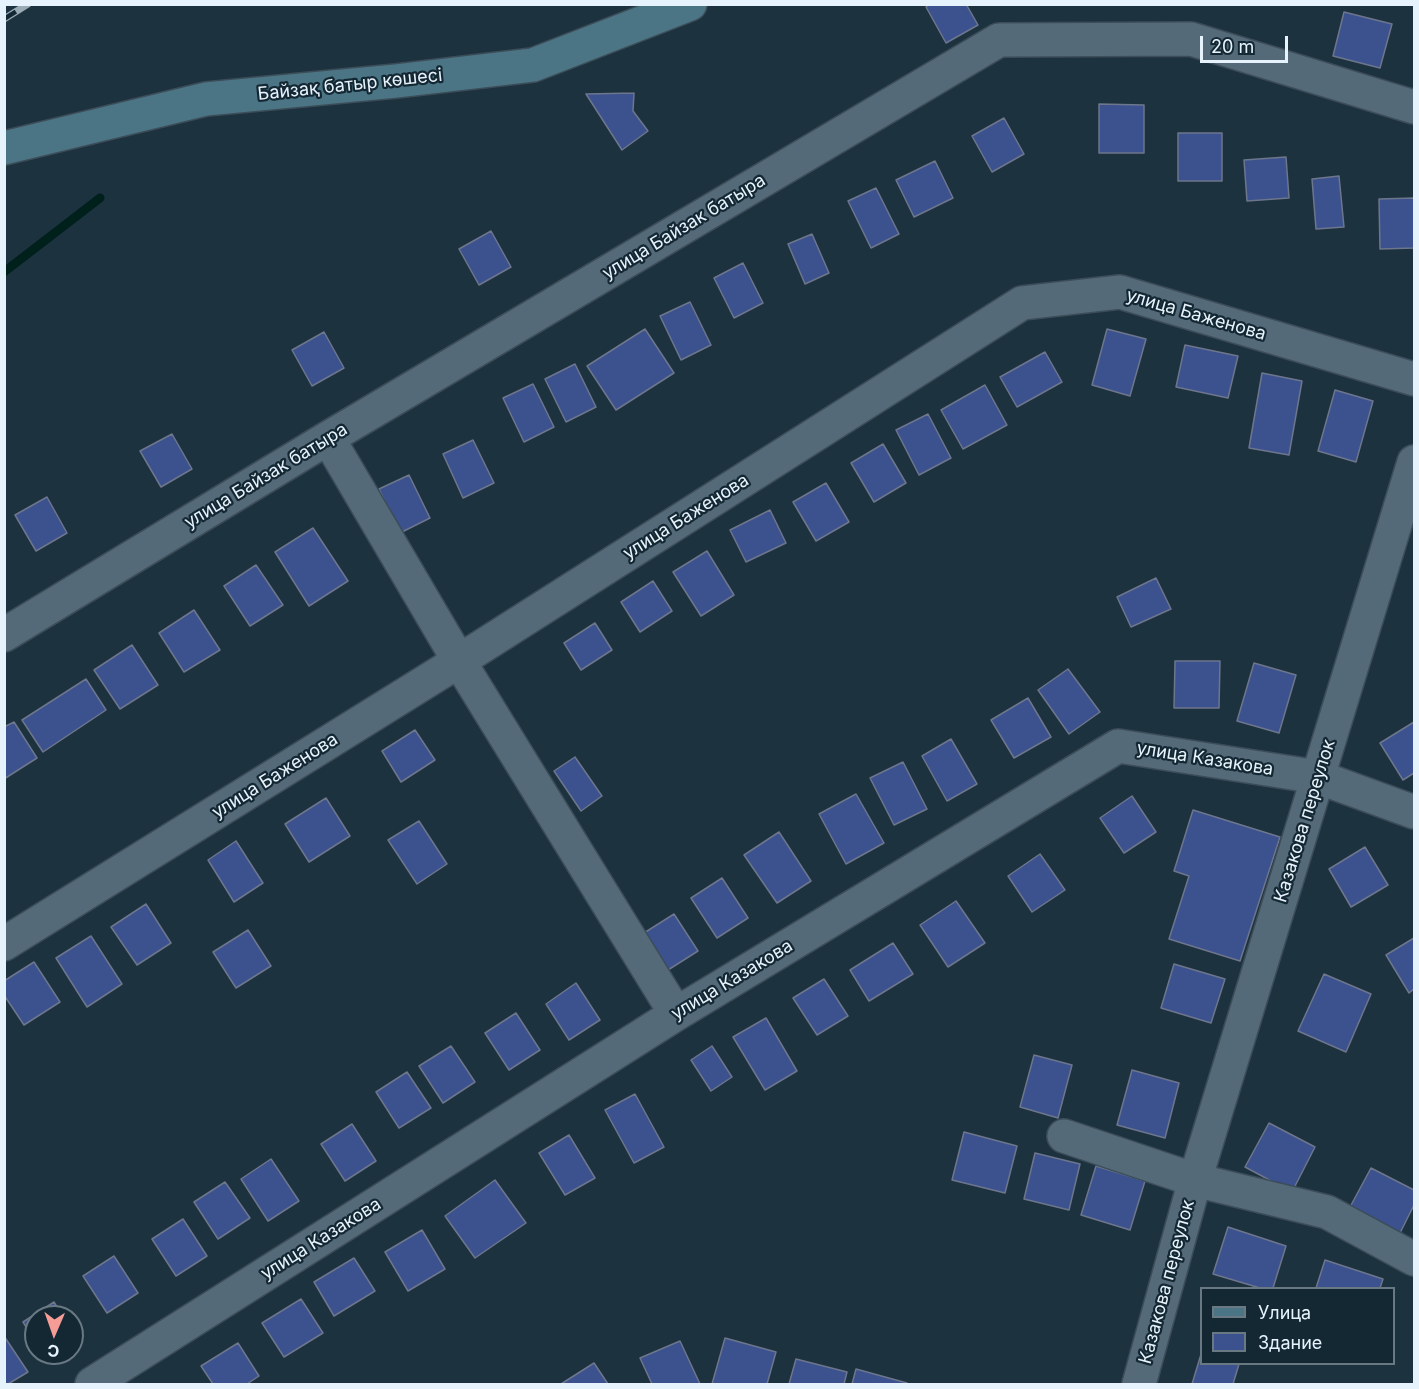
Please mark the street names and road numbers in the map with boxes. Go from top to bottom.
street label: Байзақ батыр көшесі [257,65,443,105]
street label: улица Байзак батыра [599,170,769,284]
street label: улица Баженова [1124,285,1268,345]
street label: улица Байзак батыра [181,419,351,533]
street label: улица Баженова [619,470,753,564]
street label: улица Баженова [208,729,342,823]
street label: Казакова переулок [1270,737,1340,905]
street label: улица Казакова [1135,738,1275,780]
street label: улица Казакова [667,935,797,1025]
street label: улица Казакова [257,1193,385,1285]
street label: Казакова переулок [1135,1198,1199,1366]

